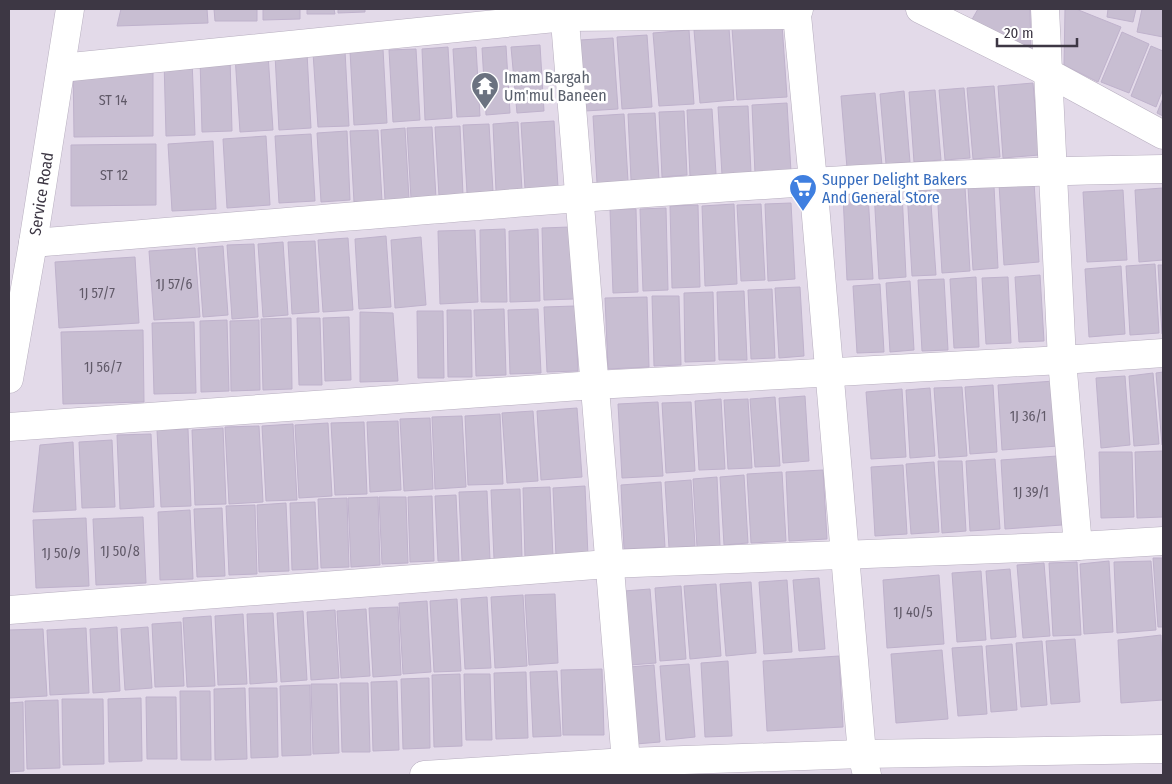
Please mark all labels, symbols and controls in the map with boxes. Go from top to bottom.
scale bar [997,15,1077,47]
text: 20 m [1004,24,1034,42]
place label: Imam Bargah Um'mul Baneen [504,68,607,105]
temple icon: Imam Bargah Um'mul Baneen [470,71,500,110]
house number: ST 14 [99,92,128,109]
street label: Service Road [25,151,57,237]
house number: ST 12 [100,167,128,184]
place label: Supper Delight Bakers And General Store [822,170,967,207]
supermarket icon: Supper Delight Bakers And General Store [788,173,818,212]
house number: 1J 57/6 [156,276,193,293]
house number: 1J 57/7 [79,285,115,302]
house number: 1J 56/7 [84,359,122,376]
house number: 1J 36/1 [1010,408,1046,425]
house number: 1J 39/1 [1013,484,1049,501]
house number: 1J 50/8 [100,543,140,560]
house number: 1J 50/9 [41,545,81,562]
house number: 1J 40/5 [893,604,933,621]

